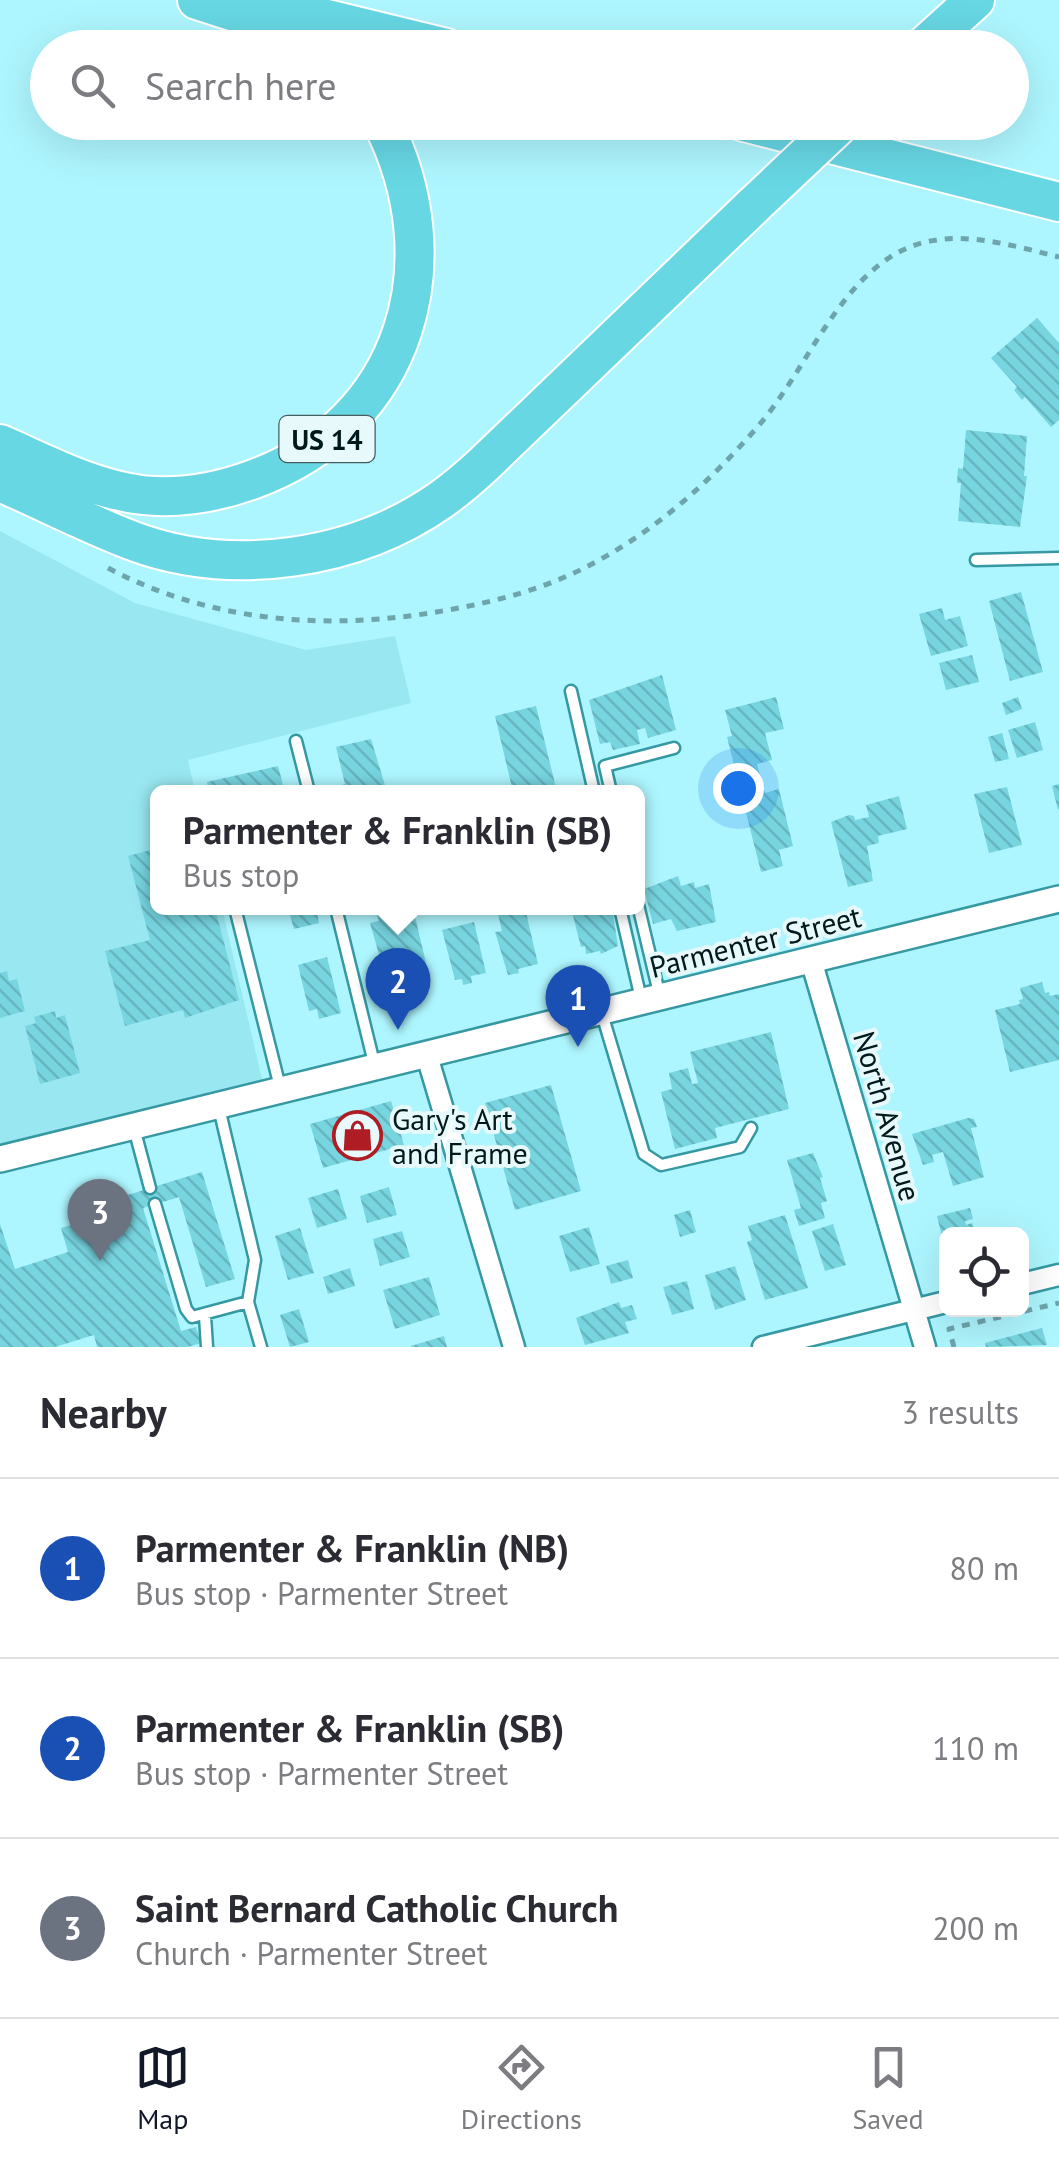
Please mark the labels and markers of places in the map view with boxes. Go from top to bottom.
pin: 2 [366,948,430,1030]
pin: 1 [546,964,610,1047]
place label: Gary's Art and Frame [392,1099,528,1172]
shop icon: Gary's Art and Frame [331,1109,383,1161]
pin: 3 [68,1178,132,1261]

